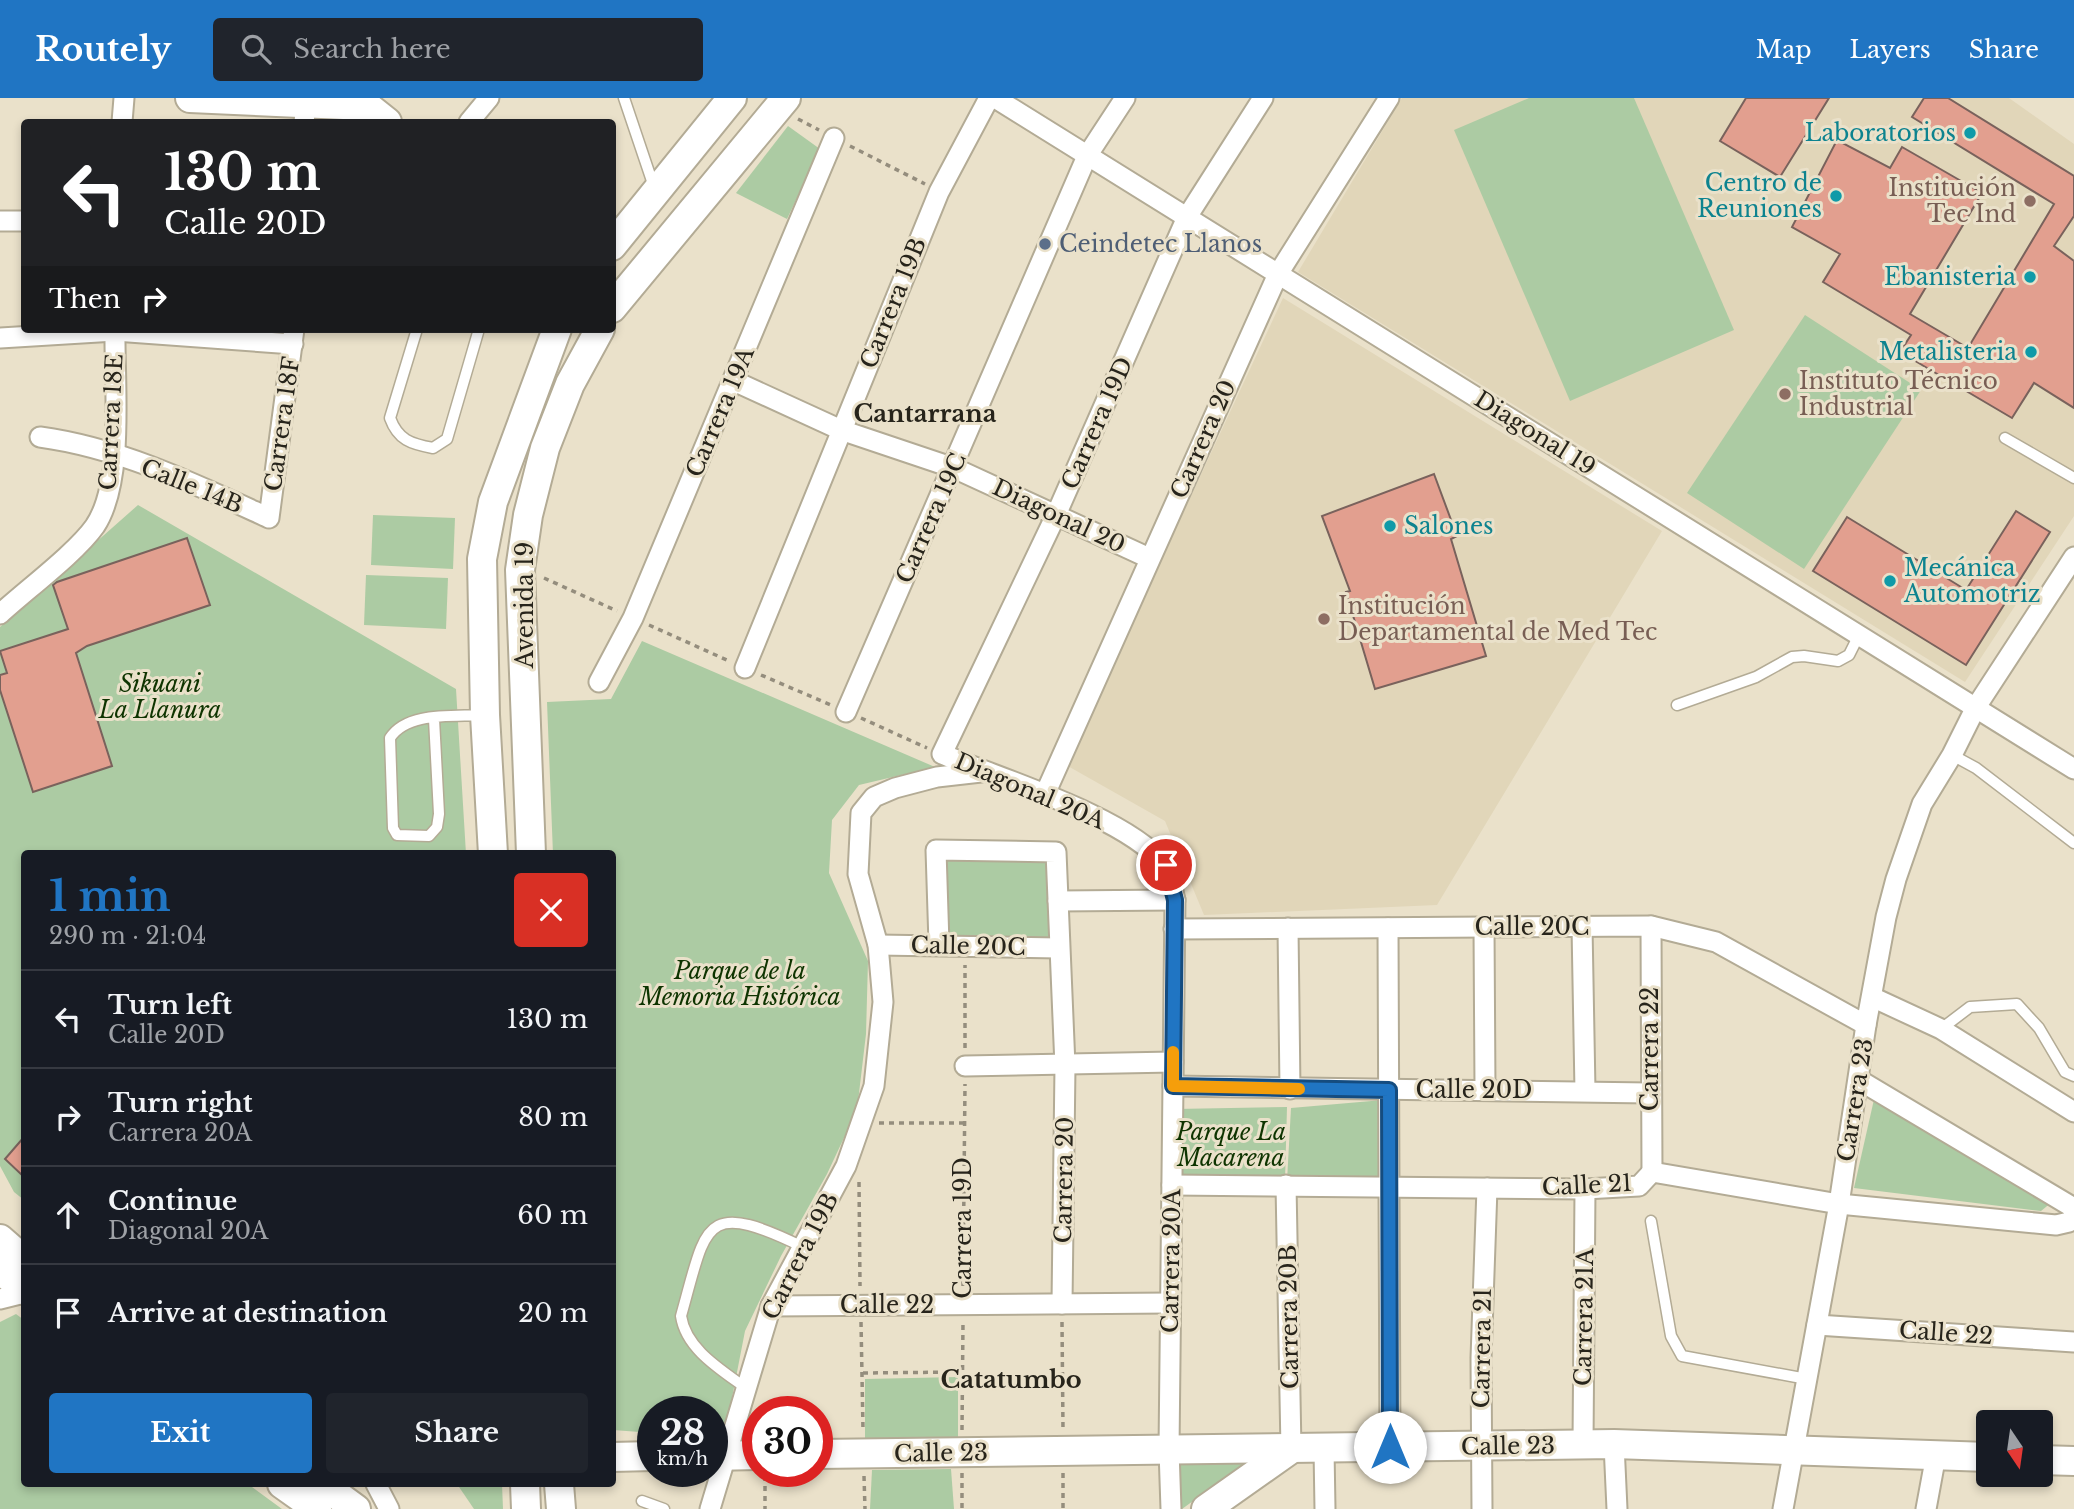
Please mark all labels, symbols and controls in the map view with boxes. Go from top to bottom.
search box [213,18,703,81]
text: Routely [35,29,171,70]
icon: search [237,30,275,68]
text: Search here [293,33,451,65]
text: Map [1756,35,1812,64]
text: Layers [1850,35,1931,64]
text: Share [1969,35,2039,64]
place label: Laboratorios [1805,119,1956,147]
marker: Laboratorios [1962,125,1978,141]
text: 130 m [164,142,321,203]
icon: left [49,147,140,238]
place label: Centro de Reuniones [1697,169,1822,223]
place label: Institución Tec Ind [1888,174,2016,228]
marker: Centro de Reuniones [1828,188,1844,204]
marker: Institución Tec Ind [2022,193,2038,209]
text: Calle 20D [164,203,327,243]
place label: Ceindetec Llanos [1059,230,1262,258]
street label: Carrera 19B [854,233,932,373]
marker: Ceindetec Llanos [1037,236,1053,252]
place label: Ebanisteria [1884,263,2016,291]
marker: Ebanisteria [2022,269,2038,285]
icon: right [135,280,173,318]
text: Then [49,283,121,315]
place label: Metalisteria [1879,338,2017,366]
street label: Carrera 19A [680,342,760,481]
marker: Metalisteria [2023,344,2039,360]
street label: Carrera 18E [93,353,129,491]
street label: Carrera 19D [1055,353,1139,493]
street label: Carrera 18F [259,355,305,493]
place label: Instituto Técnico Industrial [1799,367,1998,421]
street label: Carrera 20 [1164,375,1242,503]
street label: Diagonal 19 [1469,385,1601,481]
marker: Instituto Técnico Industrial [1777,386,1793,402]
district label: Cantarrana [854,399,997,428]
street label: Carrera 19C [890,449,972,587]
street label: Calle 14B [137,453,247,519]
street label: Diagonal 20 [988,473,1130,559]
place label: Salones [1404,512,1494,540]
marker: Salones [1382,518,1398,534]
street label: Avenida 19 [511,542,539,669]
place label: Mecánica Automotriz [1903,554,2041,608]
marker: Mecánica Automotriz [1882,573,1898,589]
place label: Institución Departamental de Med Tec [1338,592,1657,646]
marker: Institución Departamental de Med Tec [1316,611,1332,627]
park label: Sikuani La Llanura [98,670,221,724]
street label: Diagonal 20A [951,747,1110,836]
pin [1136,835,1196,895]
icon: arrive [1147,846,1185,884]
text: 1 min [49,870,171,922]
button: close [514,873,588,947]
street label: Calle 20C [1475,913,1589,941]
text: 290 m · 21:04 [49,922,206,950]
street label: Calle 20C [910,931,1026,961]
park label: Parque de la Memoria Histórica [638,957,841,1011]
street label: Carrera 22 [1636,987,1664,1111]
text: Turn left [108,989,232,1021]
icon: left [49,1000,87,1038]
text: 130 m [506,1003,588,1035]
text: Calle 20D [108,1021,225,1049]
street label: Carrera 23 [1831,1036,1879,1164]
street label: Calle 20D [1416,1076,1532,1104]
text: Turn right [108,1087,253,1119]
icon: right [49,1098,87,1136]
text: 80 m [518,1101,588,1133]
street label: Carrera 20 [1049,1116,1079,1244]
park label: Parque La Macarena [1175,1118,1286,1172]
text: Carrera 20A [108,1119,252,1147]
street label: Carrera 19D [949,1157,977,1299]
street label: Calle 21 [1541,1169,1633,1201]
text: Continue [108,1185,237,1217]
street label: Carrera 20A [1156,1187,1186,1333]
street label: Carrera 19B [756,1188,844,1324]
icon: ahead [49,1196,87,1234]
text: 60 m [517,1199,588,1231]
text: Diagonal 20A [108,1217,268,1245]
street label: Carrera 20B [1274,1245,1304,1389]
street label: Carrera 21A [1569,1246,1599,1386]
street label: Carrera 21 [1467,1287,1497,1409]
street label: Calle 22 [840,1291,934,1319]
icon: arrive [49,1294,87,1332]
text: Arrive at destination [108,1297,388,1329]
text: 20 m [518,1297,588,1329]
street label: Calle 22 [1898,1316,1994,1350]
district label: Catatumbo [940,1365,1082,1394]
button: Exit [49,1393,312,1473]
button: Share [326,1393,588,1473]
speed limit sign: 30 [742,1396,833,1487]
position arrow [1353,1410,1427,1484]
north arrow [1976,1410,2053,1488]
map controls [1976,1410,2053,1487]
text: 28 [660,1411,705,1454]
street label: Calle 23 [1461,1431,1555,1461]
street label: Calle 23 [894,1438,988,1468]
text: km/h [657,1448,708,1470]

